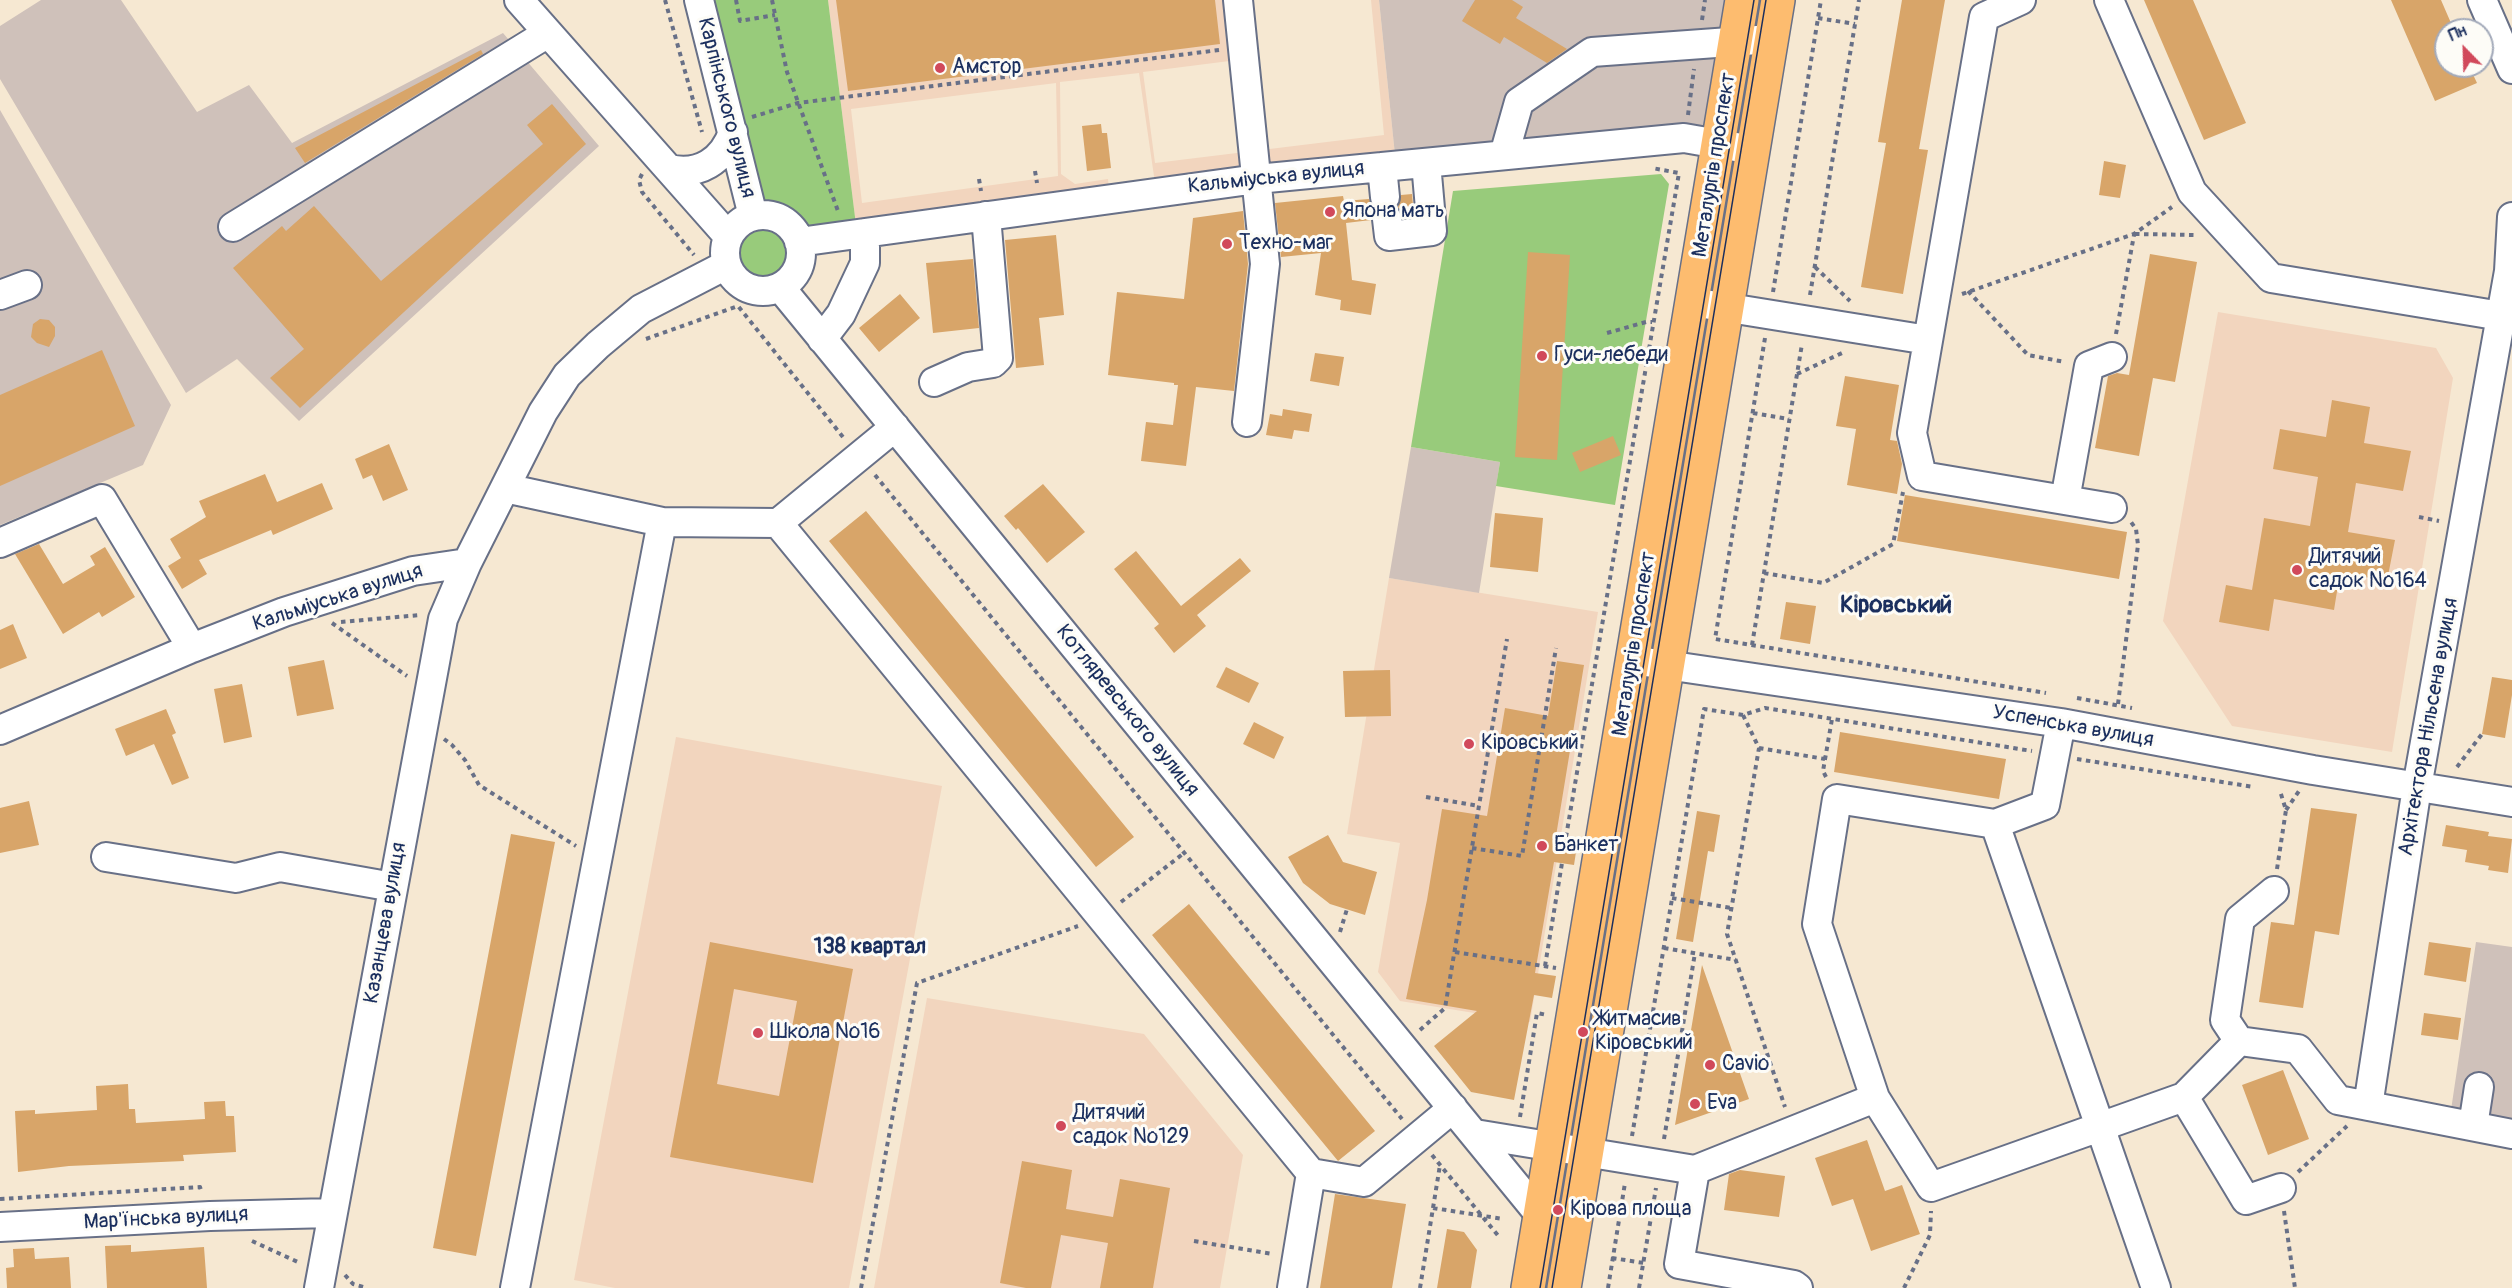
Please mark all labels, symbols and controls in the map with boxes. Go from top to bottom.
street label: Карпінського вулиця [691,15,761,201]
north arrow [2434,18,2494,78]
text: Пн [2446,21,2470,46]
place label: Амстор [952,55,1021,81]
marker: Амстор [933,61,947,75]
street label: Металургів проспект [1688,71,1742,259]
street label: Кальміуська вулиця [1187,156,1365,200]
place label: Япона мать [1342,199,1445,225]
marker: Япона мать [1323,205,1337,219]
place label: Техно-маг [1239,231,1333,257]
marker: Техно-маг [1220,237,1234,251]
place label: Гуси-лебеди [1554,343,1668,369]
marker: Гуси-лебеди [1535,349,1549,363]
place label: Дитячий садок №164 [2309,545,2427,595]
street label: Металургів проспект [1608,550,1662,738]
street label: Кальміуська вулиця [250,559,426,637]
marker: Дитячий садок №164 [2290,563,2304,577]
district label: Кіровський [1840,592,1952,620]
street label: Архітектора Нільсена вулиця [2394,596,2464,858]
street label: Котляревського вулиця [1050,620,1204,802]
street label: Успенська вулиця [1991,700,2155,754]
place label: Кіровський [1481,731,1579,757]
marker: Кіровський [1462,737,1476,751]
place label: Банкет [1554,833,1619,859]
marker: Банкет [1535,839,1549,853]
street label: Казанцева вулиця [359,840,413,1006]
district label: 138 квартал [814,934,926,960]
place label: Житмасив Кіровський [1595,1007,1693,1057]
place label: Школа №16 [770,1020,881,1046]
marker: Житмасив Кіровський [1576,1025,1590,1039]
marker: Школа №16 [751,1026,765,1040]
place label: Cavio [1722,1052,1769,1078]
marker: Cavio [1703,1058,1717,1072]
place label: Eva [1707,1091,1737,1117]
marker: Eva [1688,1097,1702,1111]
place label: Дитячий садок №129 [1073,1101,1189,1151]
marker: Дитячий садок №129 [1054,1119,1068,1133]
place label: Кірова площа [1570,1197,1691,1223]
street label: Мар'їнська вулиця [83,1202,249,1236]
marker: Кірова площа [1551,1203,1565,1217]

